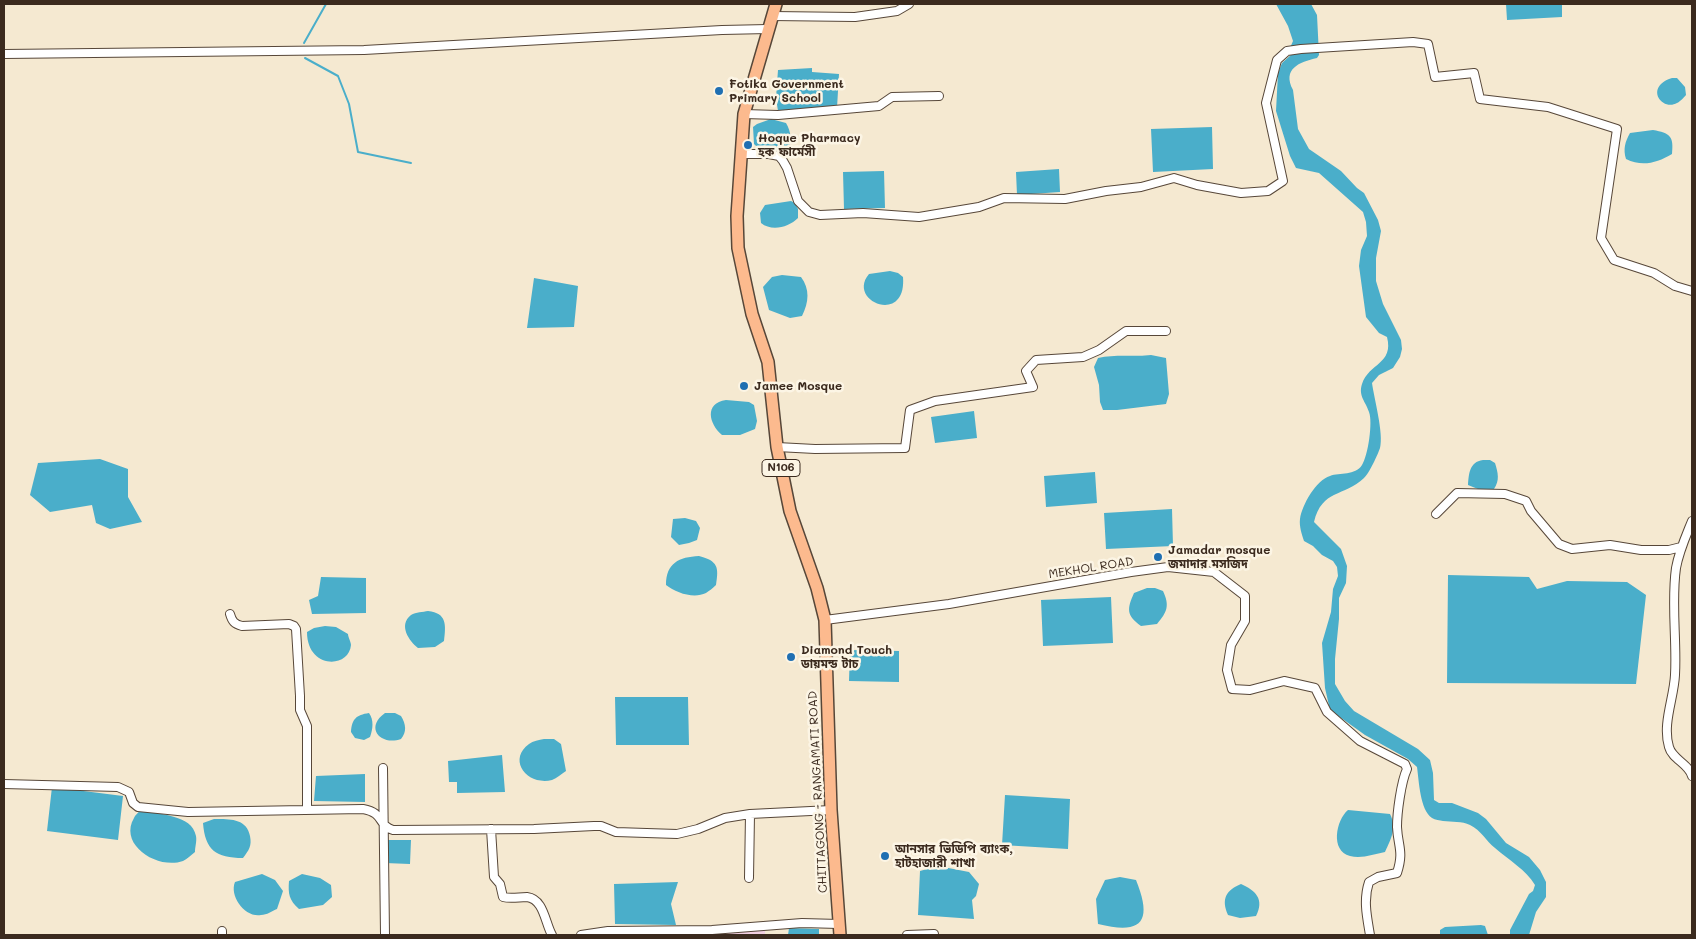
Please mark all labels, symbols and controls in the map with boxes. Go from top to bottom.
place label: Fotika Government Primary School [729,77,844,105]
marker: Fotika Government Primary School [713,85,725,97]
place label: Hoque Pharmacy হক ফার্মেসী [758,131,860,159]
marker: Hoque Pharmacy হক ফার্মেসী [742,139,754,151]
place label: Jamee Mosque [754,379,842,393]
marker: Jamee Mosque [738,380,750,392]
road number: N106 [762,459,800,476]
place label: Jamadar mosque জমাদার মসজিদ [1168,543,1270,571]
marker: Jamadar mosque জমাদার মসজিদ [1152,551,1164,563]
street label: MEKHOL ROAD [1048,554,1134,582]
place label: Diamond Touch ডায়মন্ড টাচ [801,643,892,671]
marker: Diamond Touch ডায়মন্ড টাচ [785,651,797,663]
street label: CHITTAGONG - RANGAMATI ROAD [806,691,830,893]
place label: আনসার ভিডিপি ব্যাংক, হাটহাজারী শাখা [895,842,1013,870]
marker: আনসার ভিডিপি ব্যাংক, হাটহাজারী শাখা [879,850,891,862]

